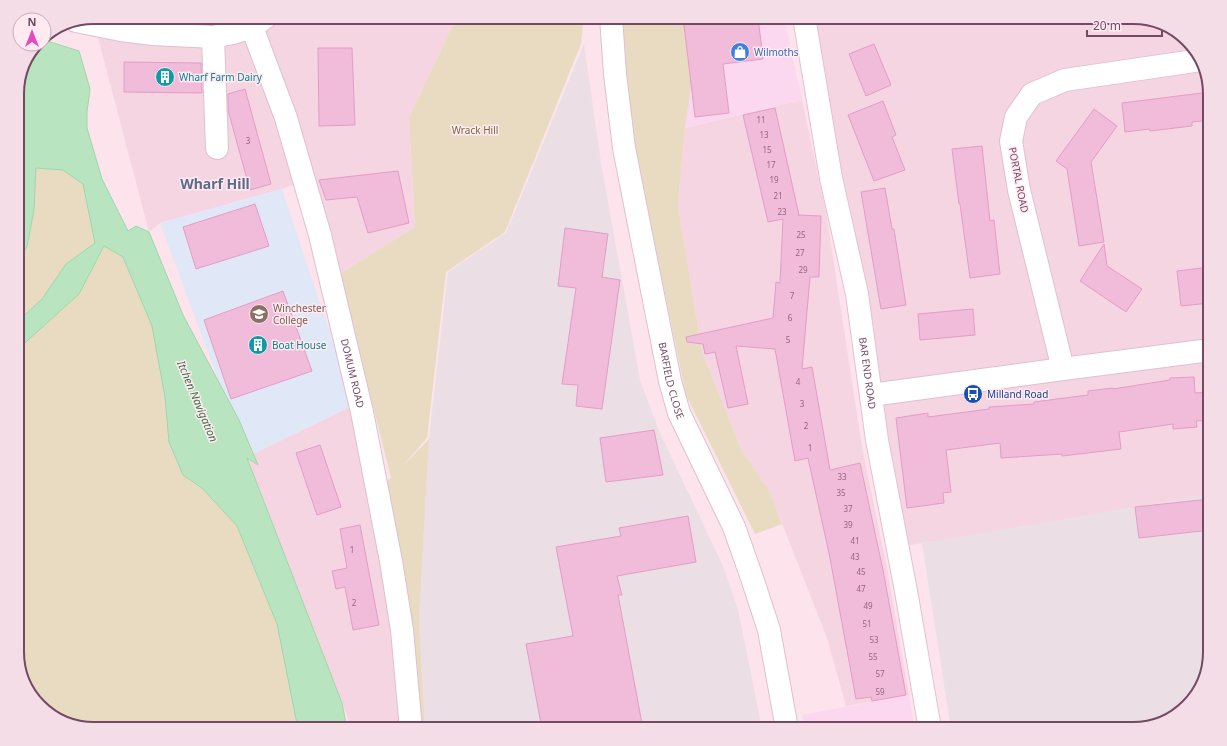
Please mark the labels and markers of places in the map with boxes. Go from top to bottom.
shop icon: Wilmoths [729,41,751,63]
place label: Wilmoths [754,45,799,59]
building icon: Wharf Farm Dairy [154,66,176,88]
place label: Wharf Farm Dairy [179,70,263,84]
place label: Winchester College [273,301,326,327]
school or university icon: Winchester College [248,303,270,325]
building icon: Boat House [247,334,269,356]
place label: Boat House [272,338,327,352]
bus stop icon: Milland Road [962,383,984,405]
place label: Milland Road [987,387,1048,401]

